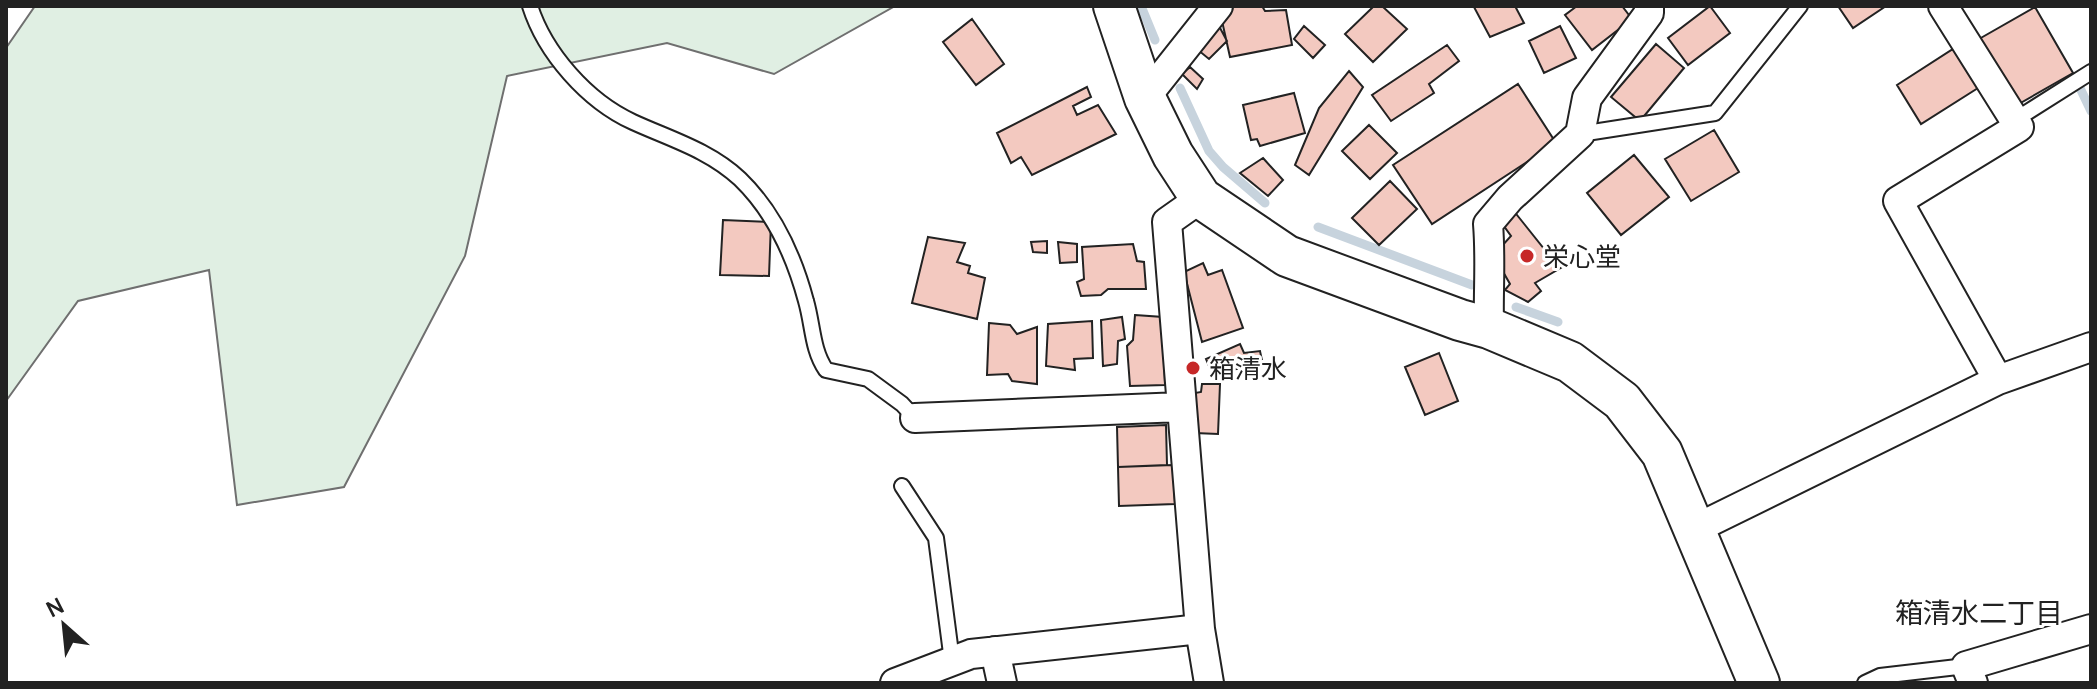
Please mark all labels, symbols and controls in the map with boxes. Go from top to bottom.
place label: 栄心堂 [1543,238,1621,274]
marker: 栄心堂 [1518,247,1536,265]
place label: 箱清水 [1209,350,1287,386]
marker: 箱清水 [1184,359,1202,377]
north arrow [24,585,104,665]
text: N [41,590,69,624]
district label: 箱清水二丁目 [1895,593,2063,631]

